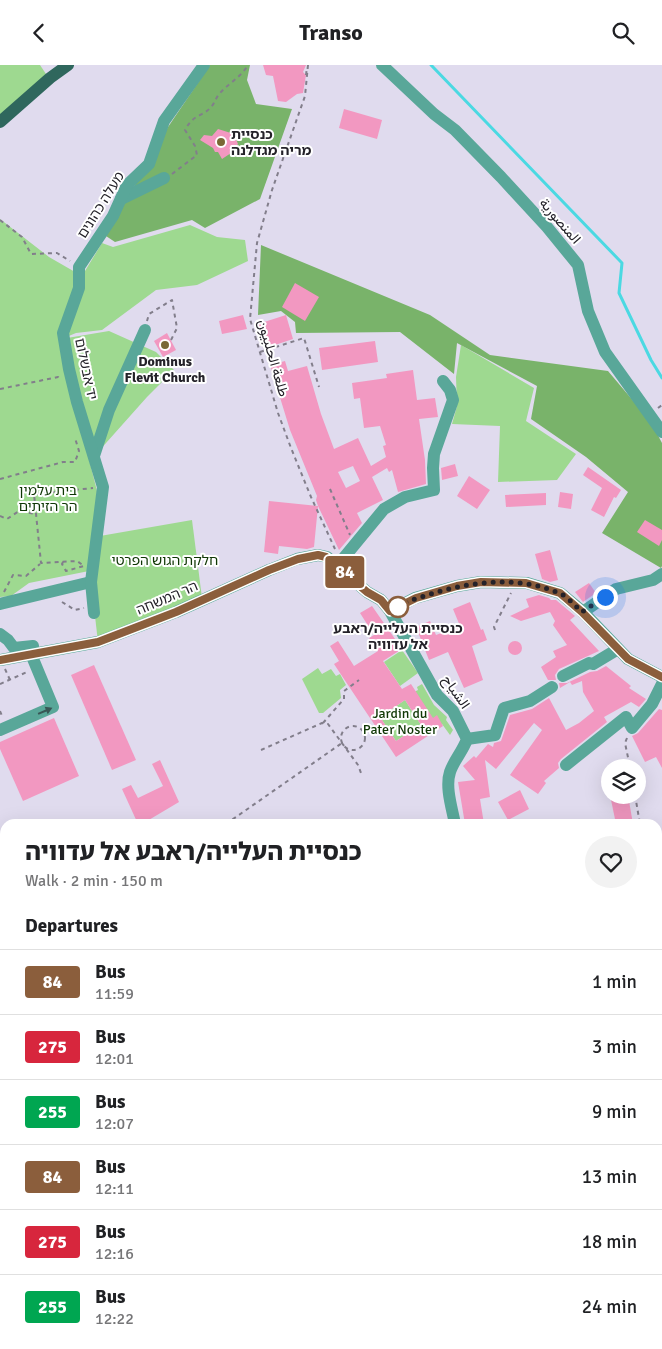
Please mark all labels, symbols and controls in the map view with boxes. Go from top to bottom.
icon: back [25,19,53,47]
text: Transo [299,19,363,46]
icon: search [609,19,637,47]
place label: כנסיית מריה מגדלנה [231,126,311,159]
marker: כנסיית מריה מגדלנה [215,136,227,148]
street label: מעלה כהונים [74,169,128,241]
street label: المنصورية [536,195,584,247]
street label: طلعة الحلبيون [254,317,292,399]
street label: יד אבשלום [71,336,101,402]
marker: Dominus Flevit Church [159,339,171,351]
place label: Dominus Flevit Church [125,353,206,386]
park label: בית עלמין הר הזיתים [18,482,78,515]
park label: חלקת הגוש הפרטי [112,552,218,569]
line badge: 84 [322,556,368,588]
text: 84 [335,561,355,583]
street label: הר המשחה [134,577,200,619]
your location [593,585,618,610]
marker: כנסיית העלייה/ראבע אל עדוויה [387,596,409,618]
place label: כנסיית העלייה/ראבע אל עדוויה [333,620,463,653]
street label: الشياح [437,672,474,713]
park label: Jardin du Pater Noster [363,705,438,738]
one-way arrow [38,707,53,715]
map controls [601,759,646,804]
button: layers [601,759,646,804]
button: heart [585,836,637,888]
text: כנסיית העלייה/ראבע אל עדוויה [25,837,362,867]
text: Walk · 2 min · 150 m [25,871,163,891]
text: Departures [25,914,118,938]
text: Bus [95,960,126,984]
text: 1 min [592,970,637,994]
text: 84 [43,971,62,993]
text: 11:59 [95,984,134,1004]
text: Bus [95,1025,126,1049]
text: 3 min [592,1035,637,1059]
text: 275 [38,1036,67,1058]
text: 12:01 [95,1049,134,1069]
text: Bus [95,1090,126,1114]
text: 9 min [592,1100,637,1124]
text: 255 [38,1101,67,1123]
text: 12:07 [95,1114,134,1134]
text: Bus [95,1155,126,1179]
text: 13 min [582,1165,637,1189]
text: 84 [43,1166,62,1188]
text: 12:11 [95,1179,134,1199]
text: Bus [95,1220,126,1244]
text: 18 min [582,1230,637,1254]
text: 275 [38,1231,67,1253]
text: 12:16 [95,1244,134,1264]
text: Bus [95,1285,126,1309]
text: 24 min [582,1295,637,1319]
text: 255 [38,1296,67,1318]
text: 12:22 [95,1309,134,1329]

